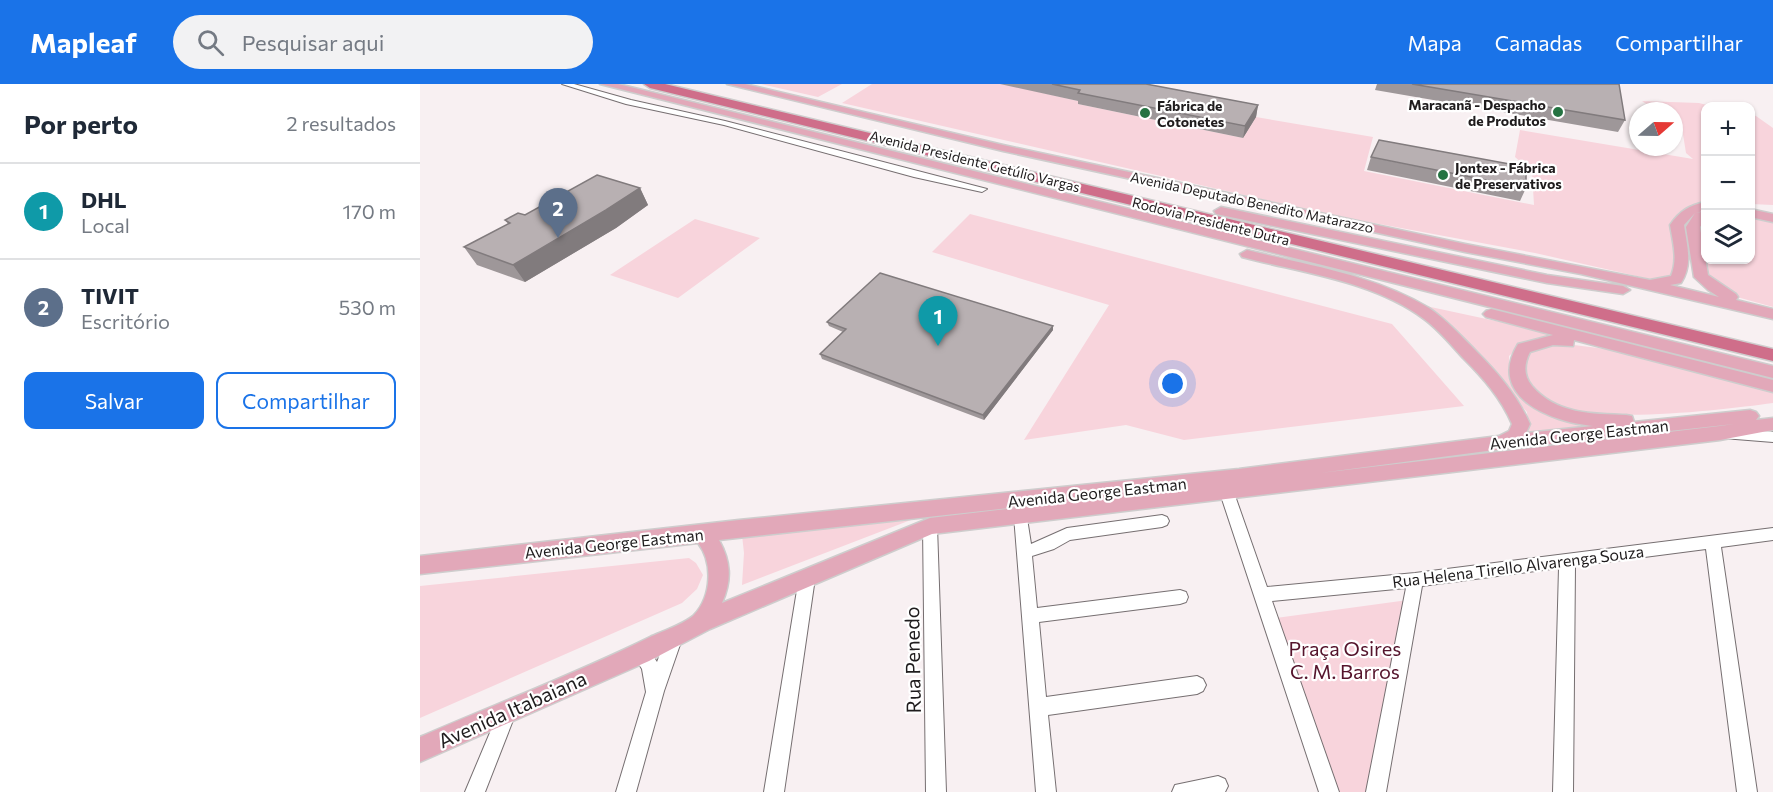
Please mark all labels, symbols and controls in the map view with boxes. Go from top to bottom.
search box [173,15,593,69]
text: Mapleaf [30,25,137,59]
icon: search [194,26,227,59]
text: Pesquisar aqui [242,29,384,56]
text: Mapa [1408,30,1462,55]
text: Camadas [1495,30,1582,55]
text: Compartilhar [1615,30,1743,55]
place label: Maracanã - Despacho de Produtos [1408,96,1546,129]
place label: Fábrica de Cotonetes [1157,97,1225,130]
north arrow [1629,102,1683,156]
map controls [1701,102,1755,264]
button: + [1701,102,1755,156]
marker: Maracanã - Despacho de Produtos [1551,105,1565,119]
marker: Fábrica de Cotonetes [1138,106,1152,120]
text: Por perto [24,108,138,139]
text: 2 resultados [286,111,396,135]
street label: Avenida Presidente Getúlio Vargas [868,127,1082,195]
button: − [1701,156,1755,210]
place label: Jontex - Fábrica de Preservativos [1455,159,1562,192]
street label: Avenida Deputado Benedito Matarazzo [1129,168,1375,236]
marker: Jontex - Fábrica de Preservativos [1436,168,1450,182]
text: DHL [81,186,126,213]
pin: 2 [538,188,578,238]
street label: Rodovia Presidente Dutra [1131,193,1291,249]
text: 1 [39,199,48,223]
text: 170 m [343,199,396,223]
button: layers [1701,210,1755,264]
text: Local [81,213,130,237]
text: TIVIT [81,282,139,309]
text: 2 [38,295,49,319]
text: 530 m [339,295,396,319]
pin: 1 [918,296,958,346]
text: Escritório [81,309,170,333]
your location [1158,369,1187,398]
button: Salvar [24,372,204,429]
button: Compartilhar [216,372,396,429]
street label: Avenida George Eastman [1488,415,1670,453]
street label: Avenida George Eastman [1006,473,1188,511]
street label: Avenida George Eastman [523,524,705,562]
street label: Rua Helena Tirello Alvarenga Souza [1391,541,1645,591]
street label: Rua Penedo [899,606,925,714]
park label: Praça Osires C. M. Barros [1289,636,1401,683]
street label: Avenida Itabaiana [434,665,590,753]

